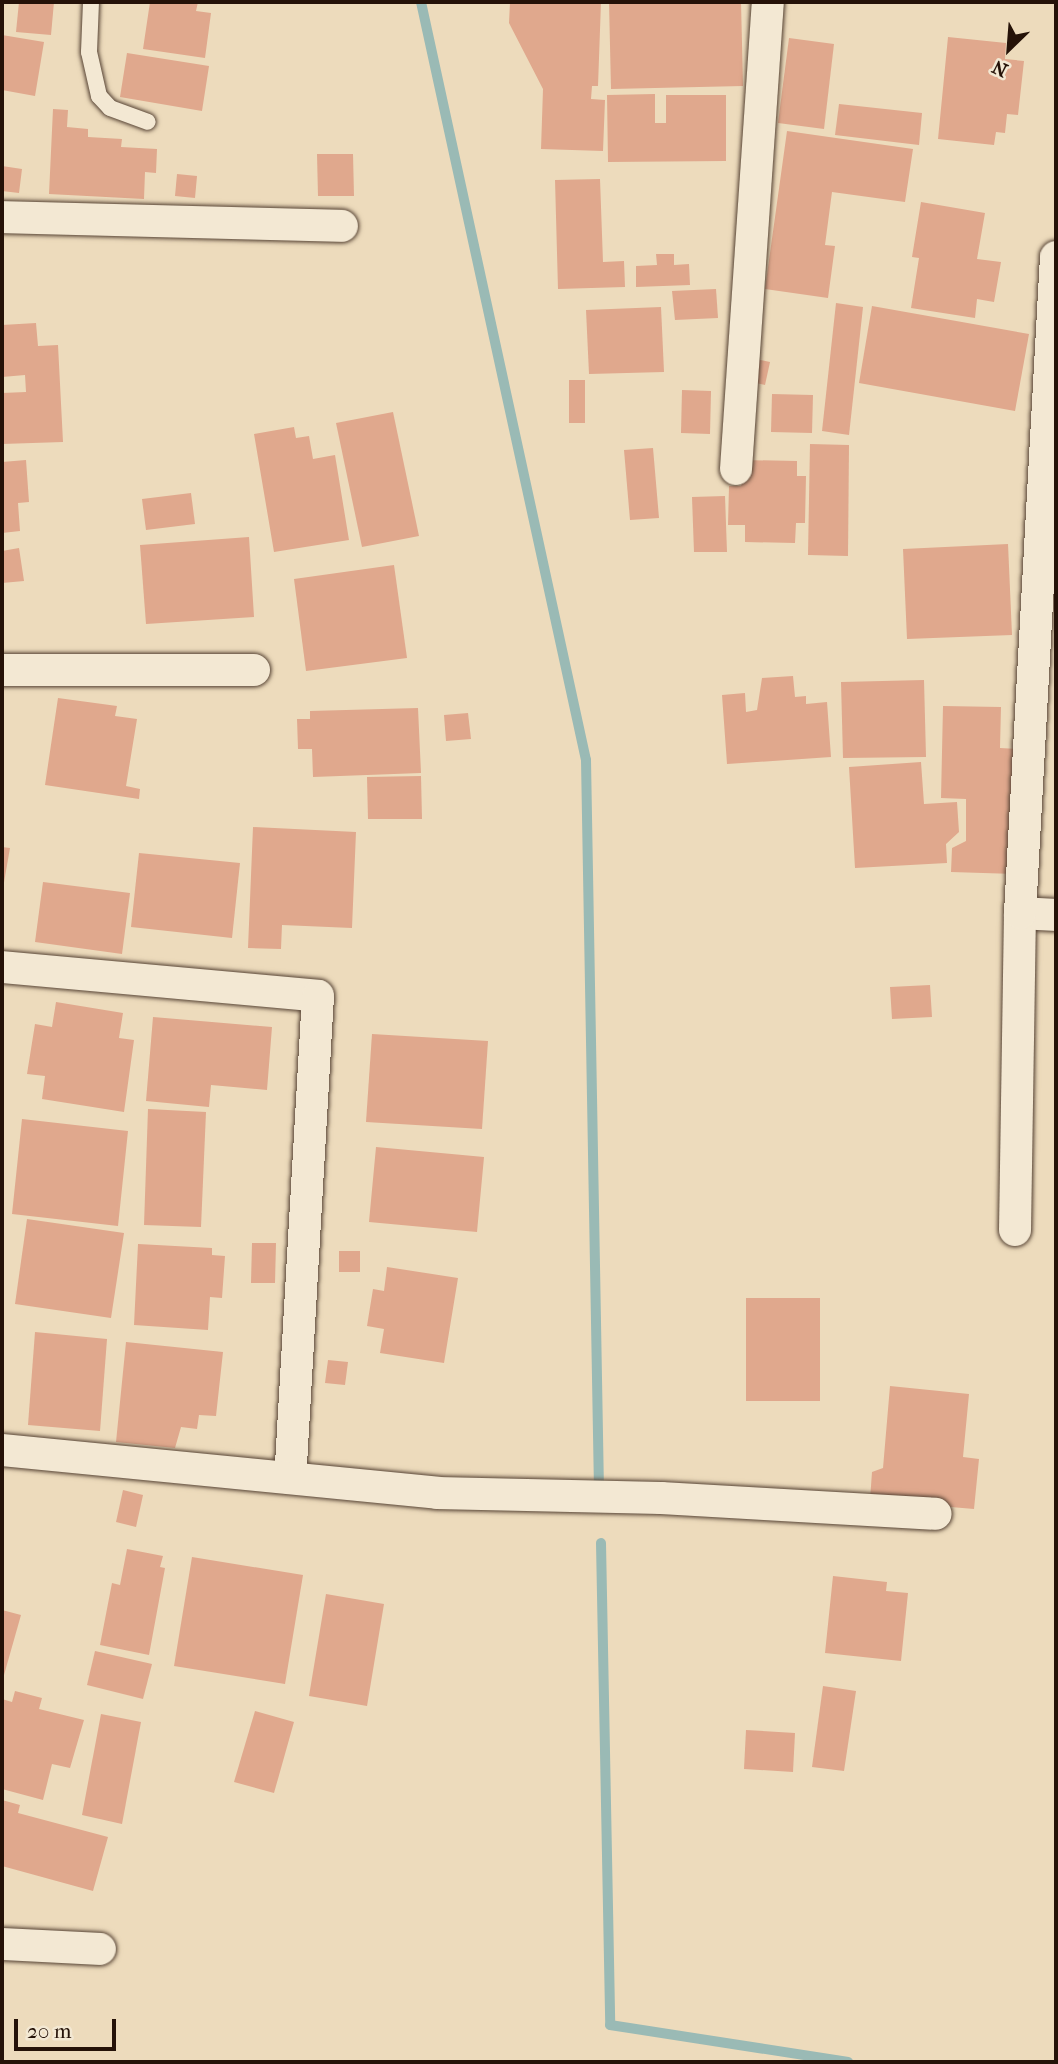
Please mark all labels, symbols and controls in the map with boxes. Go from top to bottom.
north arrow [974,14,1044,84]
text: N [989,55,1011,81]
scale bar [18,2004,119,2048]
text: 20 m [27,2019,71,2043]

